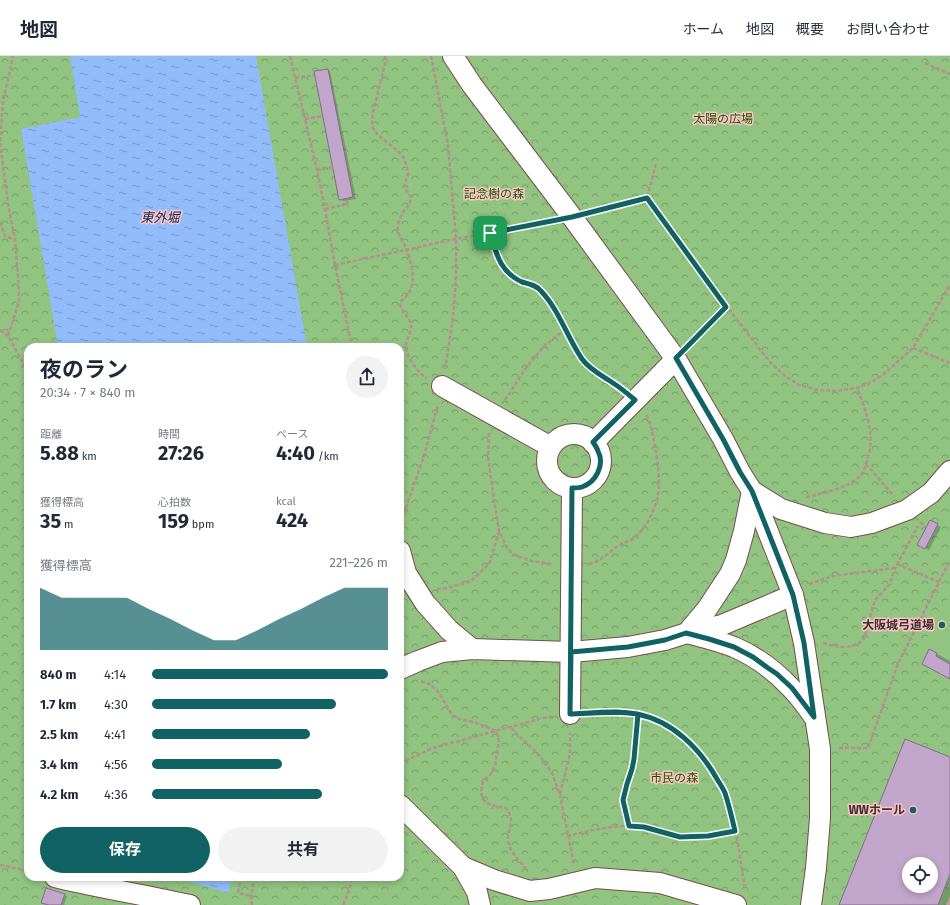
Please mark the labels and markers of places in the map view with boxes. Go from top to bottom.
pin [473,216,507,250]
place label: 大阪城弓道場 [862,618,934,632]
marker: 大阪城弓道場 [937,620,947,630]
place label: WWホール [849,803,905,817]
marker: WWホール [908,805,918,815]

